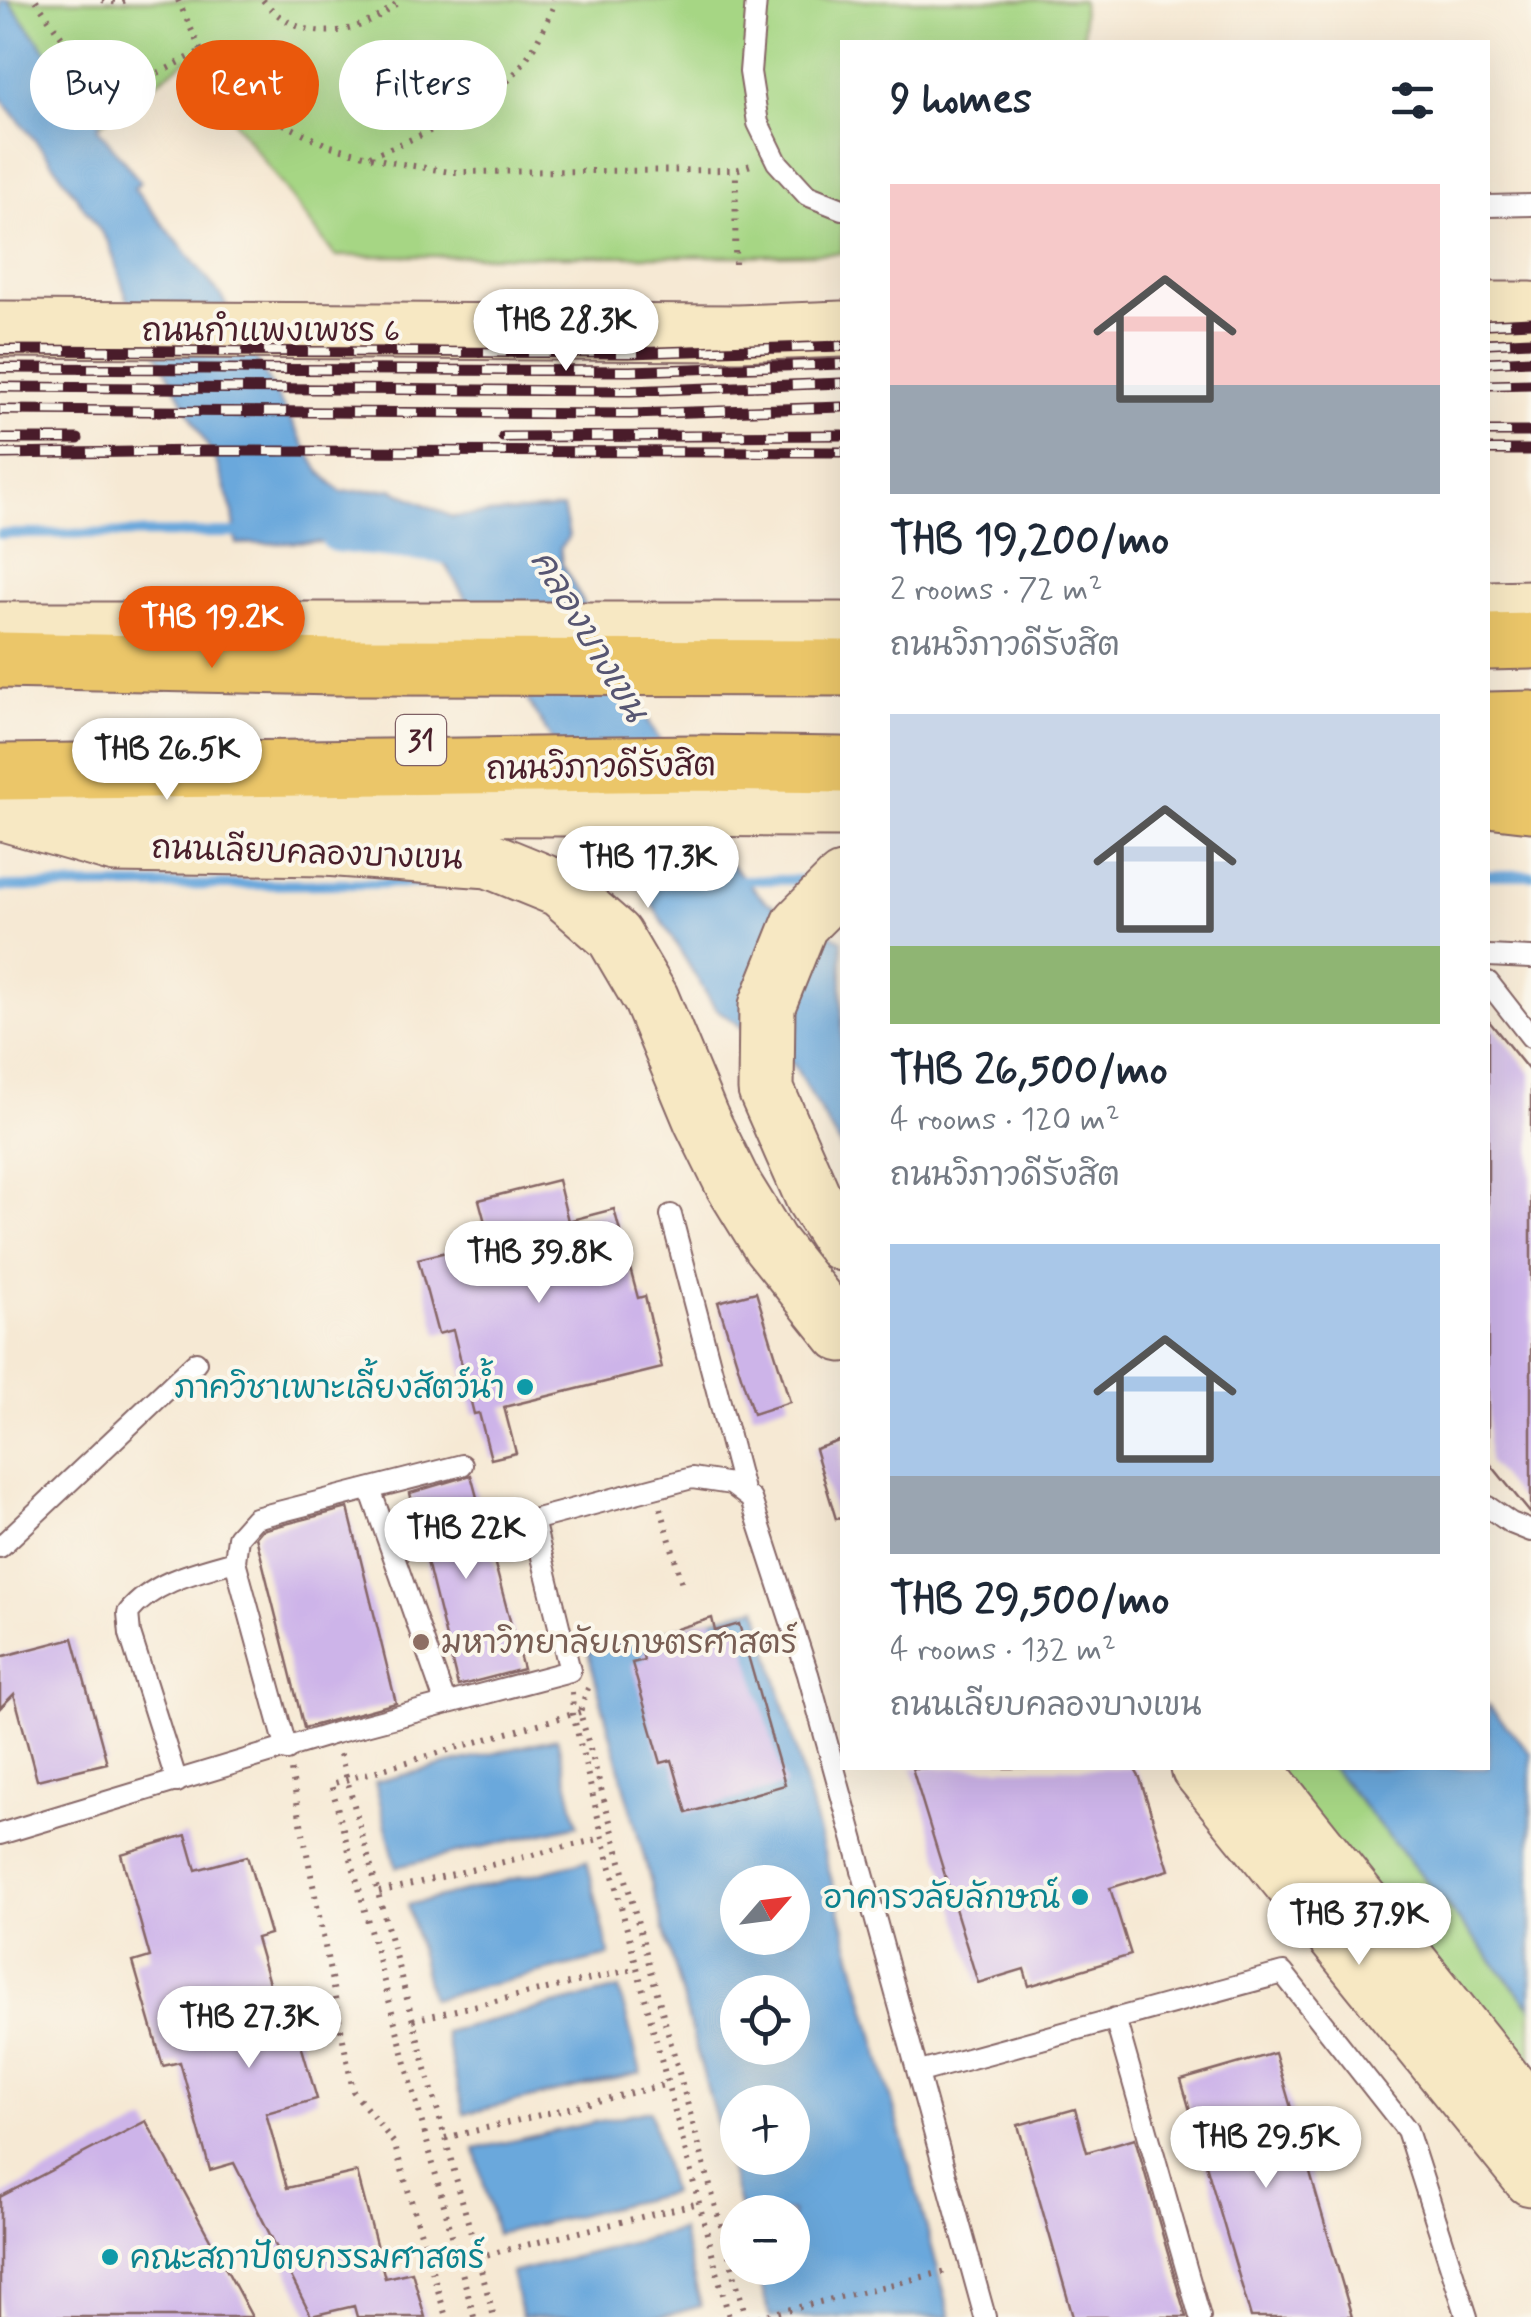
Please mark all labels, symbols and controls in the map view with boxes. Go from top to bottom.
chip: Buy [30,40,156,130]
chip: Rent [176,40,319,130]
chip: Filters [339,40,507,130]
text: 9 homes [890,73,1032,128]
icon: filters [1385,73,1440,128]
icon: home [1075,249,1255,429]
pin: THB 28.3K [452,289,680,374]
text: THB 28.3K [495,300,637,342]
street label: ถนนกำแพงเพชร 6 [142,311,400,353]
text: THB 19,200/mo [890,514,1169,569]
water label: คลองบางเขน [519,542,658,732]
text: 2 rooms · 72 m² [890,569,1103,611]
pin: THB 19.2K [98,586,326,671]
text: THB 19.2K [141,597,283,639]
text: ถนนวิภาวดีรังสิต [890,625,1120,667]
road number: 31 [396,715,446,765]
pin: THB 26.5K [53,718,281,803]
text: THB 26.5K [94,729,240,771]
street label: ถนนวิภาวดีรังสิต [486,745,716,791]
icon: home [1075,779,1255,959]
pin: THB 17.3K [534,826,762,911]
street label: ถนนเลียบคลองบางเขน [150,828,463,880]
text: THB 17.3K [579,837,717,879]
text: THB 26,500/mo [890,1044,1168,1099]
text: 4 rooms · 120 m² [890,1099,1120,1141]
text: ถนนวิภาวดีรังสิต [890,1155,1120,1197]
pin: THB 39.8K [425,1221,653,1306]
text: THB 39.8K [467,1232,611,1274]
icon: home [1075,1309,1255,1489]
place label: ภาควิชาเพาะเลี้ยงสัตว์น้ำ [174,1357,505,1410]
marker: ภาควิชาเพาะเลี้ยงสัตว์น้ำ [514,1376,536,1398]
pin: THB 22K [374,1497,558,1582]
text: THB 22K [406,1508,526,1550]
text: THB 29,500/mo [890,1574,1169,1629]
place label: มหาวิทยาลัยเกษตรศาสตร์ [441,1621,798,1665]
text: 4 rooms · 132 m² [890,1629,1116,1671]
marker: มหาวิทยาลัยเกษตรศาสตร์ [410,1631,432,1653]
text: ถนนเลียบคลองบางเขน [890,1685,1202,1727]
north arrow [720,1865,810,1955]
map controls [720,1865,810,2285]
place label: อาคารวลัยลักษณ์ [824,1876,1060,1920]
pin: THB 37.9K [1245,1883,1473,1968]
marker: อาคารวลัยลักษณ์ [1069,1886,1091,1908]
text: THB 37.9K [1289,1894,1429,1936]
button: locate [720,1975,810,2065]
pin: THB 27.3K [135,1986,363,2071]
text: THB 27.3K [179,1997,319,2039]
button: + [720,2085,810,2175]
pin: THB 29.5K [1152,2106,1380,2191]
text: THB 29.5K [1192,2117,1340,2159]
button: − [720,2195,810,2285]
place label: คณะสถาปัตยกรรมศาสตร์ [130,2236,485,2280]
marker: คณะสถาปัตยกรรมศาสตร์ [99,2246,121,2268]

